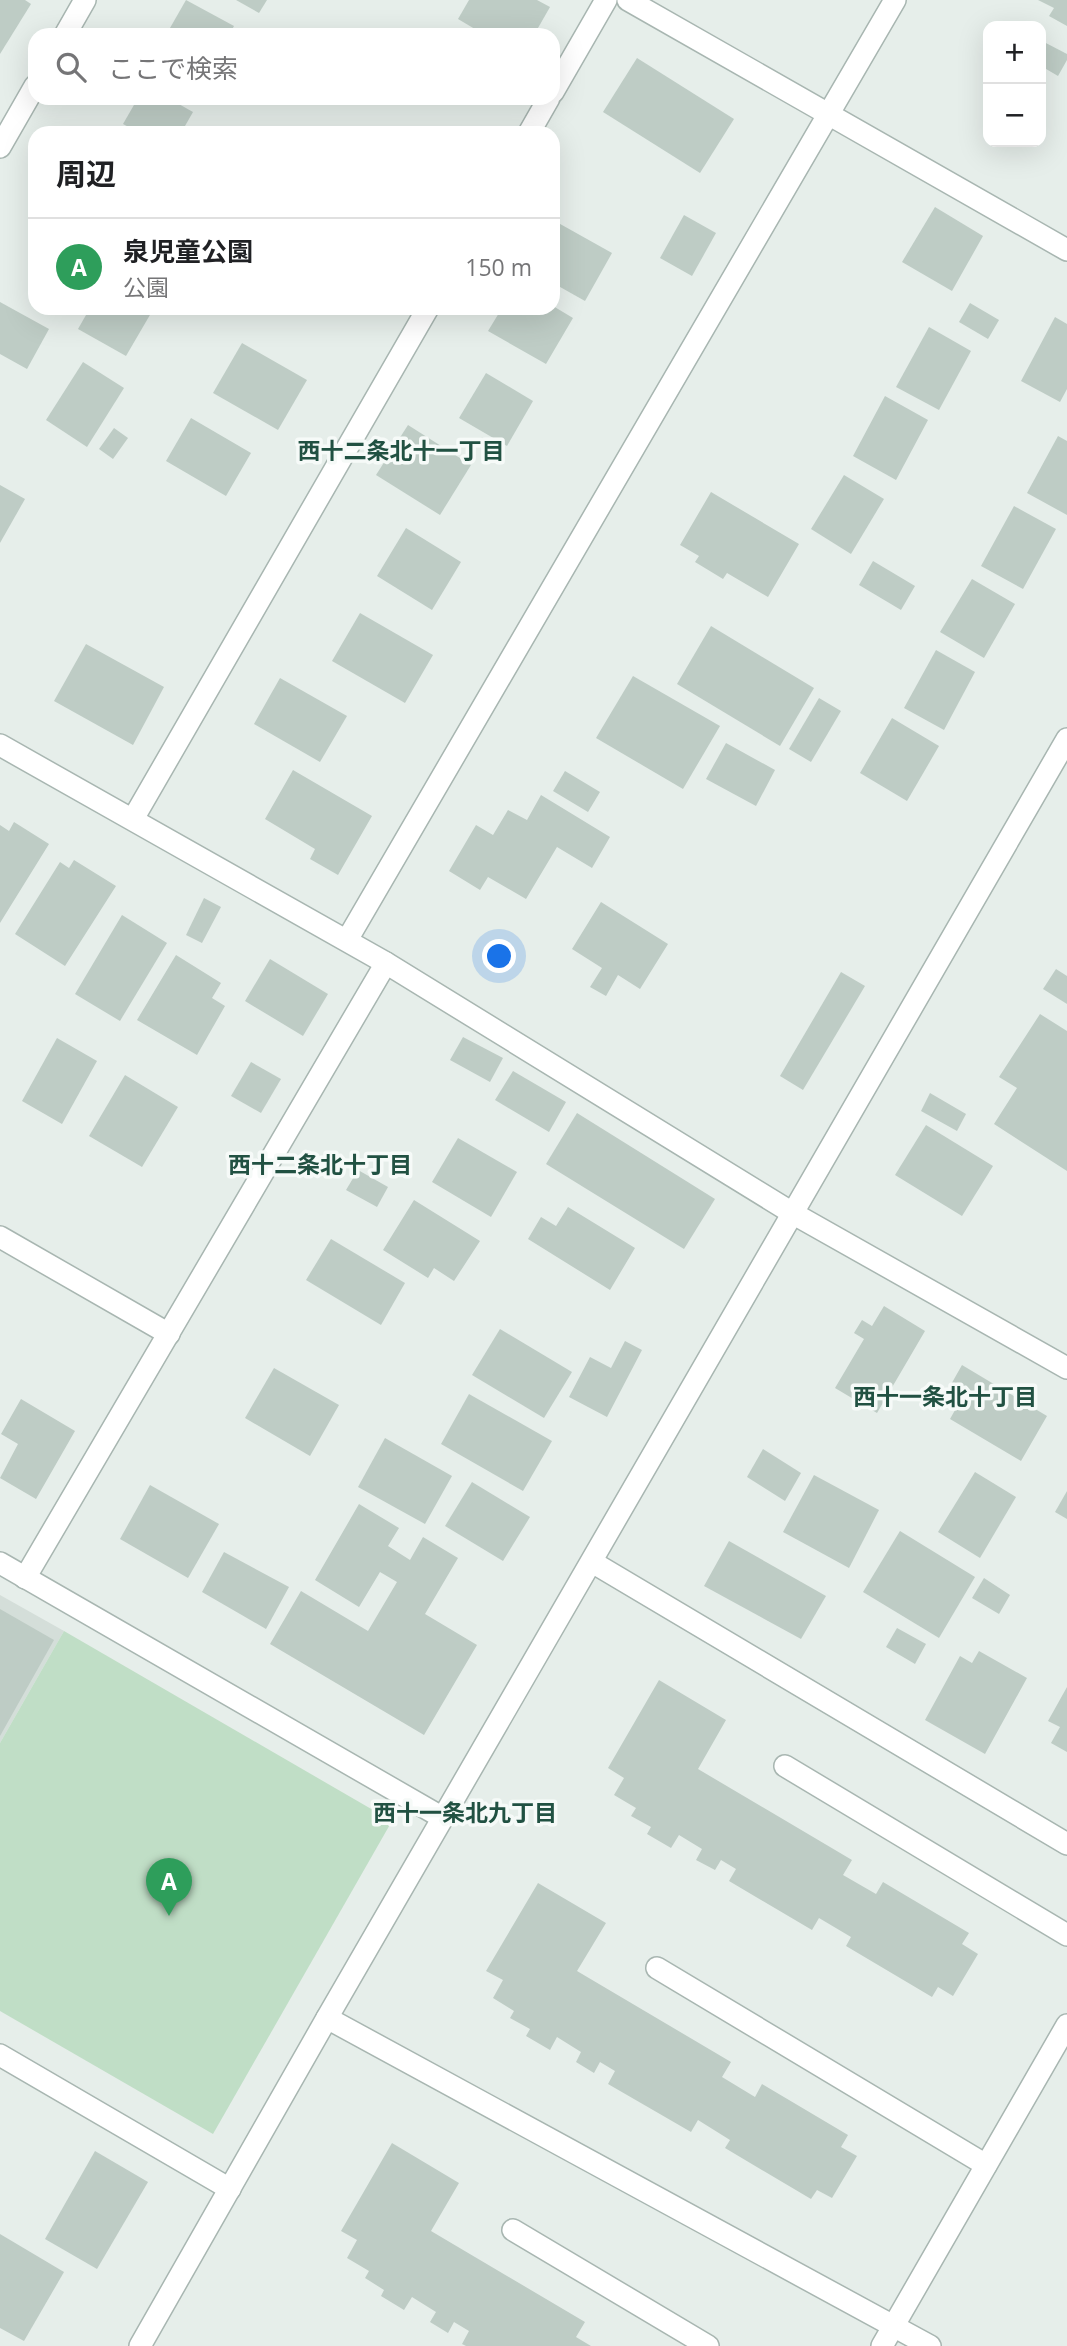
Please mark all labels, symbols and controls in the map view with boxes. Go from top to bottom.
map controls [983,21,1046,147]
button: + [983,21,1046,84]
search box [28,28,560,105]
icon: search [52,48,90,86]
text: ここで検索 [108,50,238,86]
button: − [983,84,1046,147]
text: 周辺 [56,153,116,194]
text: 泉児童公園 [123,233,253,269]
text: A [71,251,87,283]
text: 150 m [465,251,532,283]
text: 公園 [123,271,169,303]
district label: 西十二条北十一丁目 [298,434,505,466]
your location [482,939,516,973]
district label: 西十二条北十丁目 [228,1148,412,1180]
district label: 西十一条北十丁目 [853,1380,1037,1412]
district label: 西十一条北九丁目 [373,1796,557,1828]
pin: A [146,1858,192,1916]

